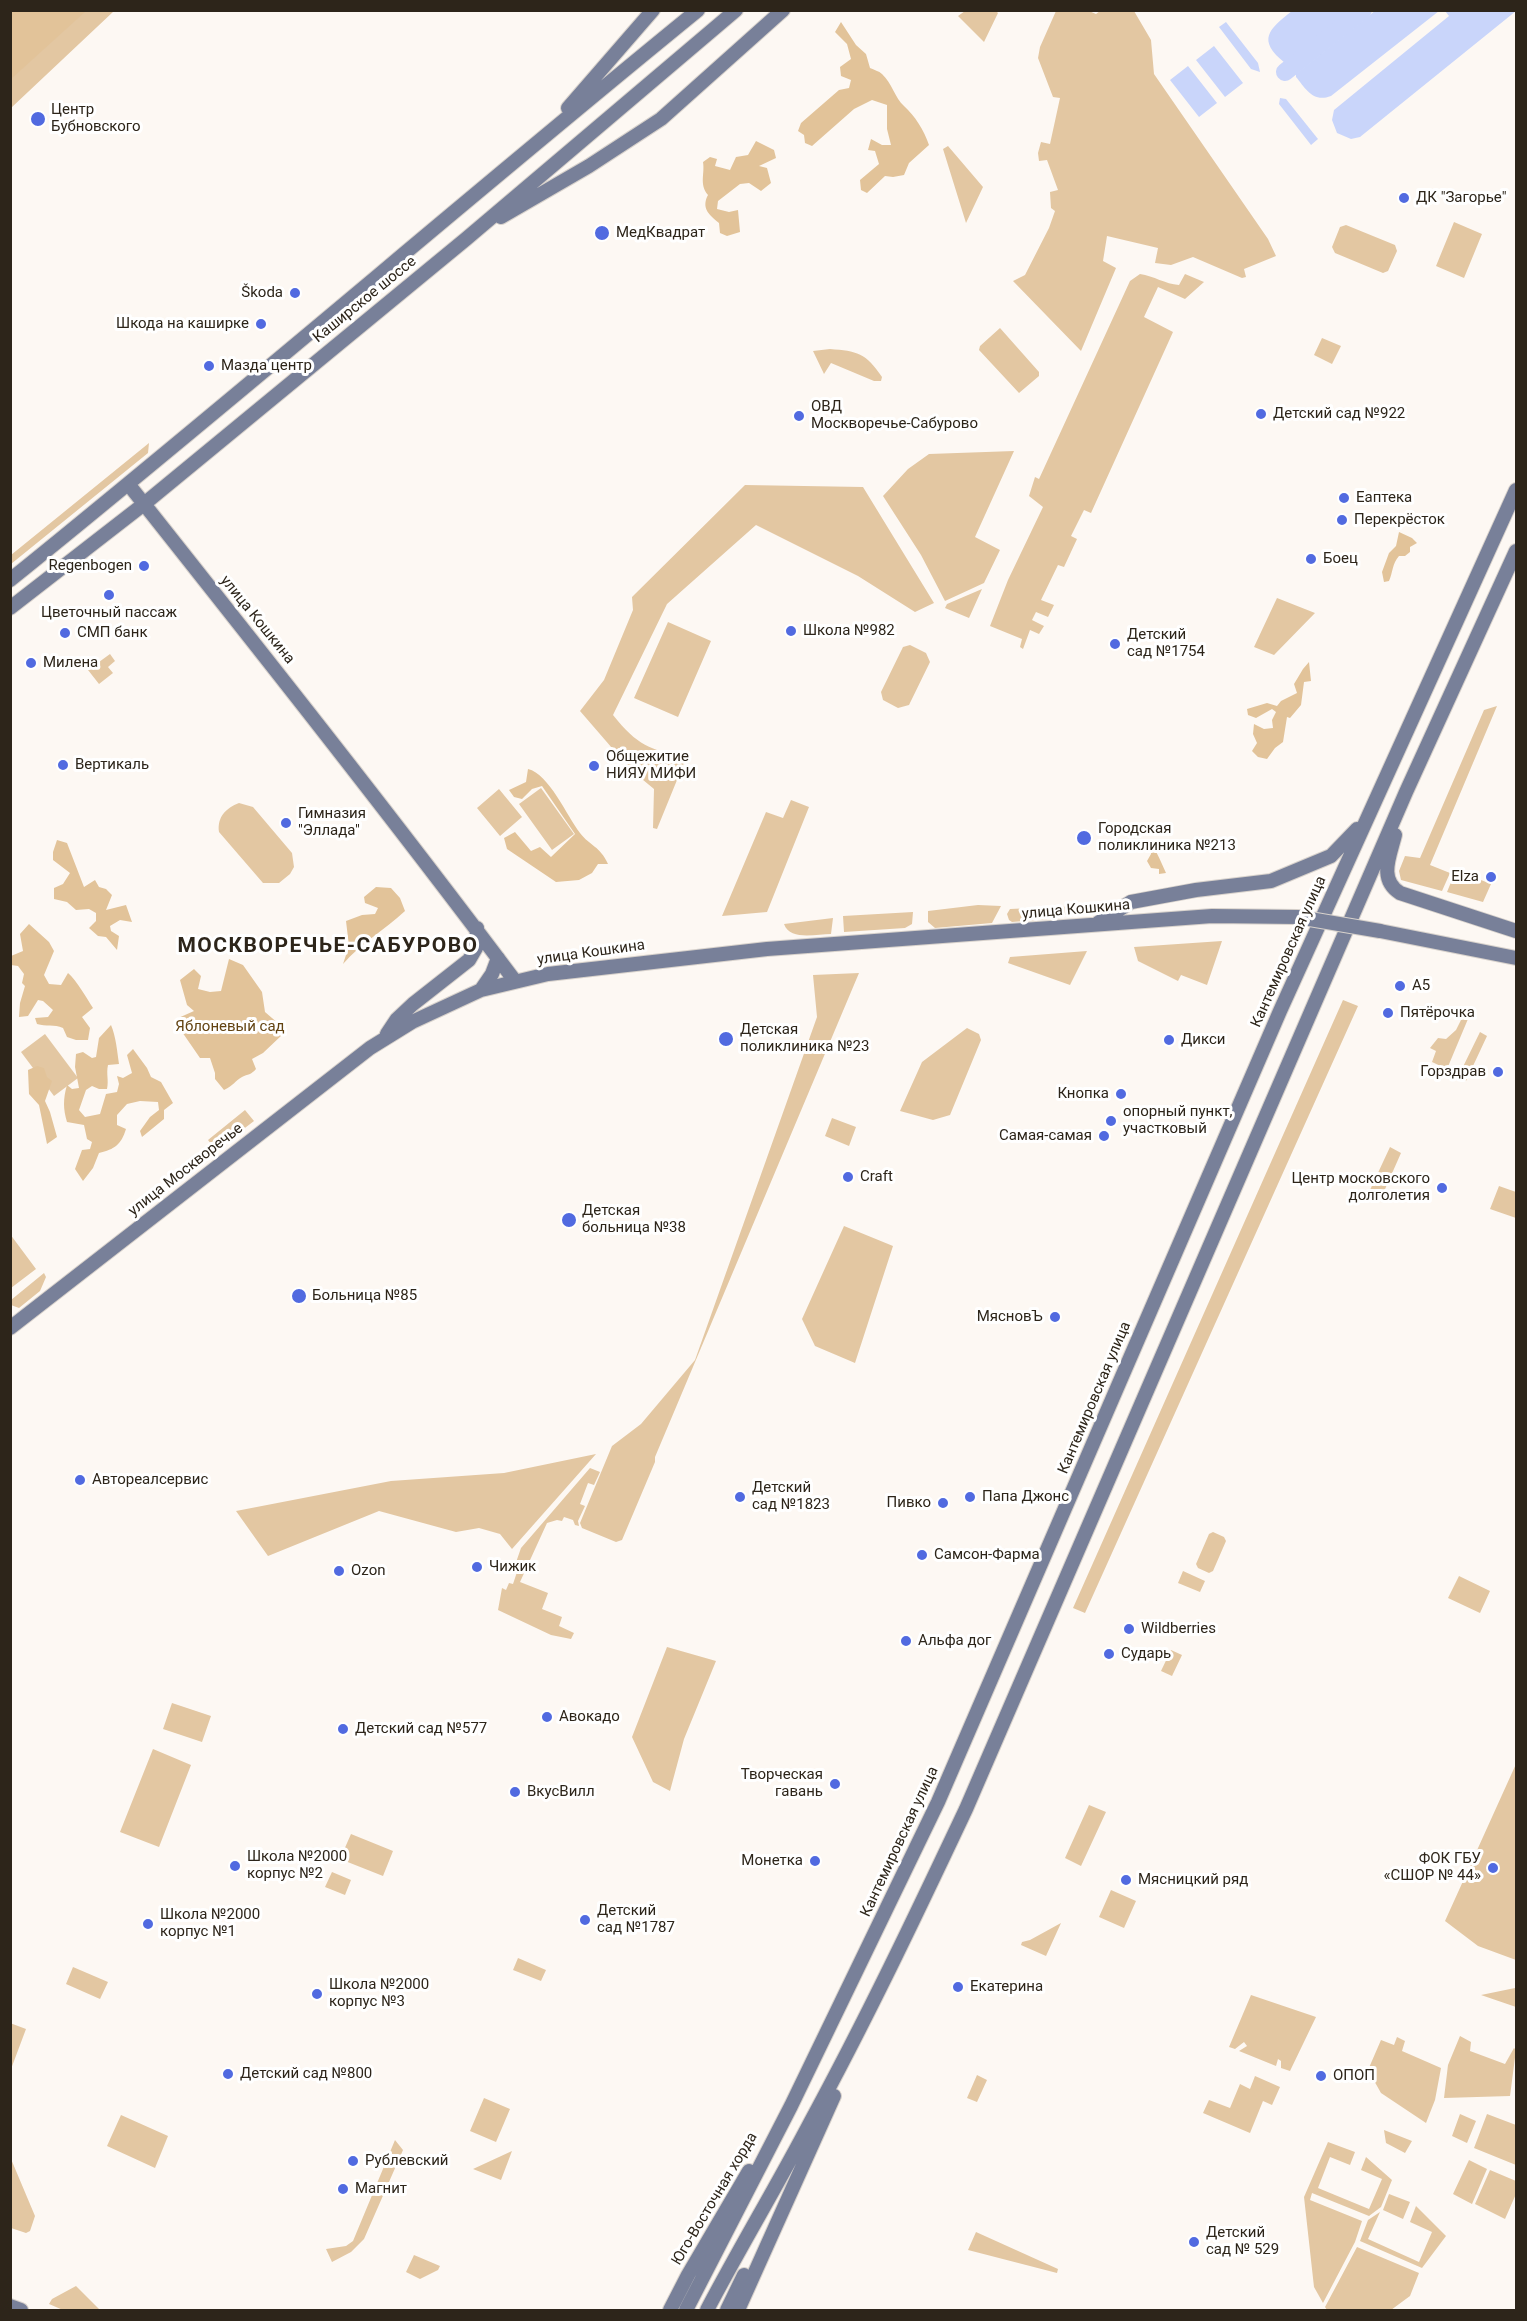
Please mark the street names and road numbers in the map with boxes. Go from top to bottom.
street label: Каширское шоссе [310,253,420,347]
street label: улица Кошкина [216,572,298,668]
street label: Кантемировская улица [1248,874,1330,1030]
street label: улица Кошкина [1021,896,1131,924]
street label: улица Кошкина [536,937,646,969]
street label: улица Москворечье [125,1120,247,1220]
street label: Кантемировская улица [1055,1319,1135,1477]
street label: Кантемировская улица [857,1764,943,1920]
street label: Юго-Восточная хорда [668,2129,762,2269]

